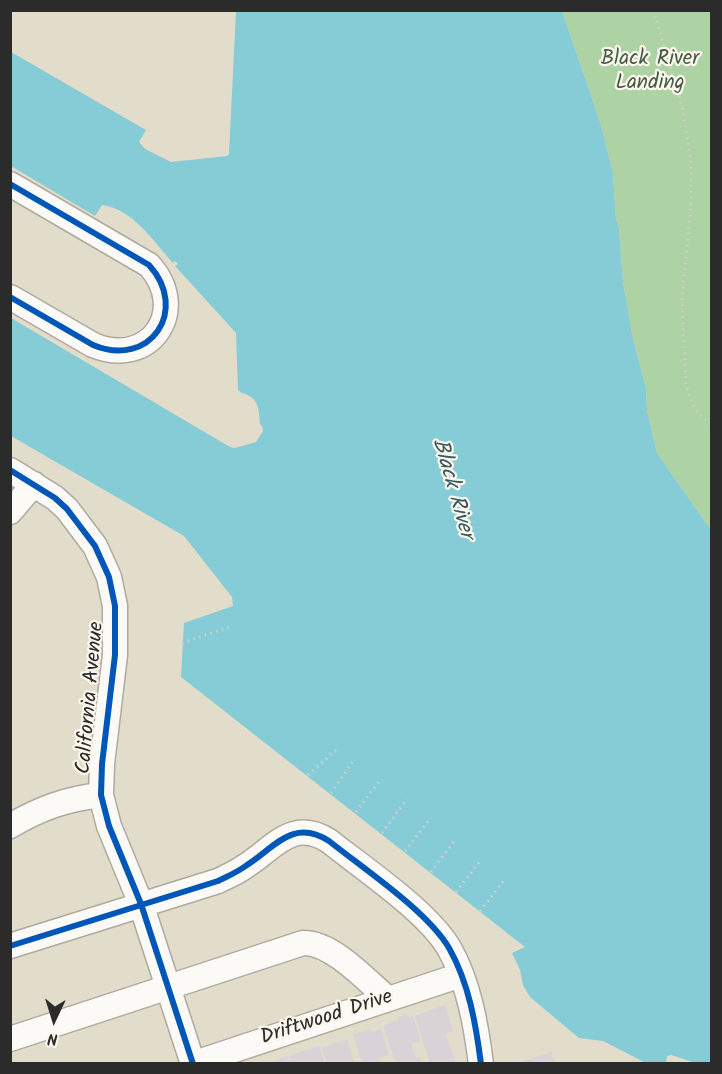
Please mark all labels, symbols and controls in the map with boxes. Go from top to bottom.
park label: Black River Landing [601,47,699,97]
water label: Black River [424,436,478,542]
street label: California Avenue [73,621,111,775]
street label: Driftwood Drive [258,986,396,1052]
north arrow [24,990,84,1050]
text: N [47,1026,59,1051]

